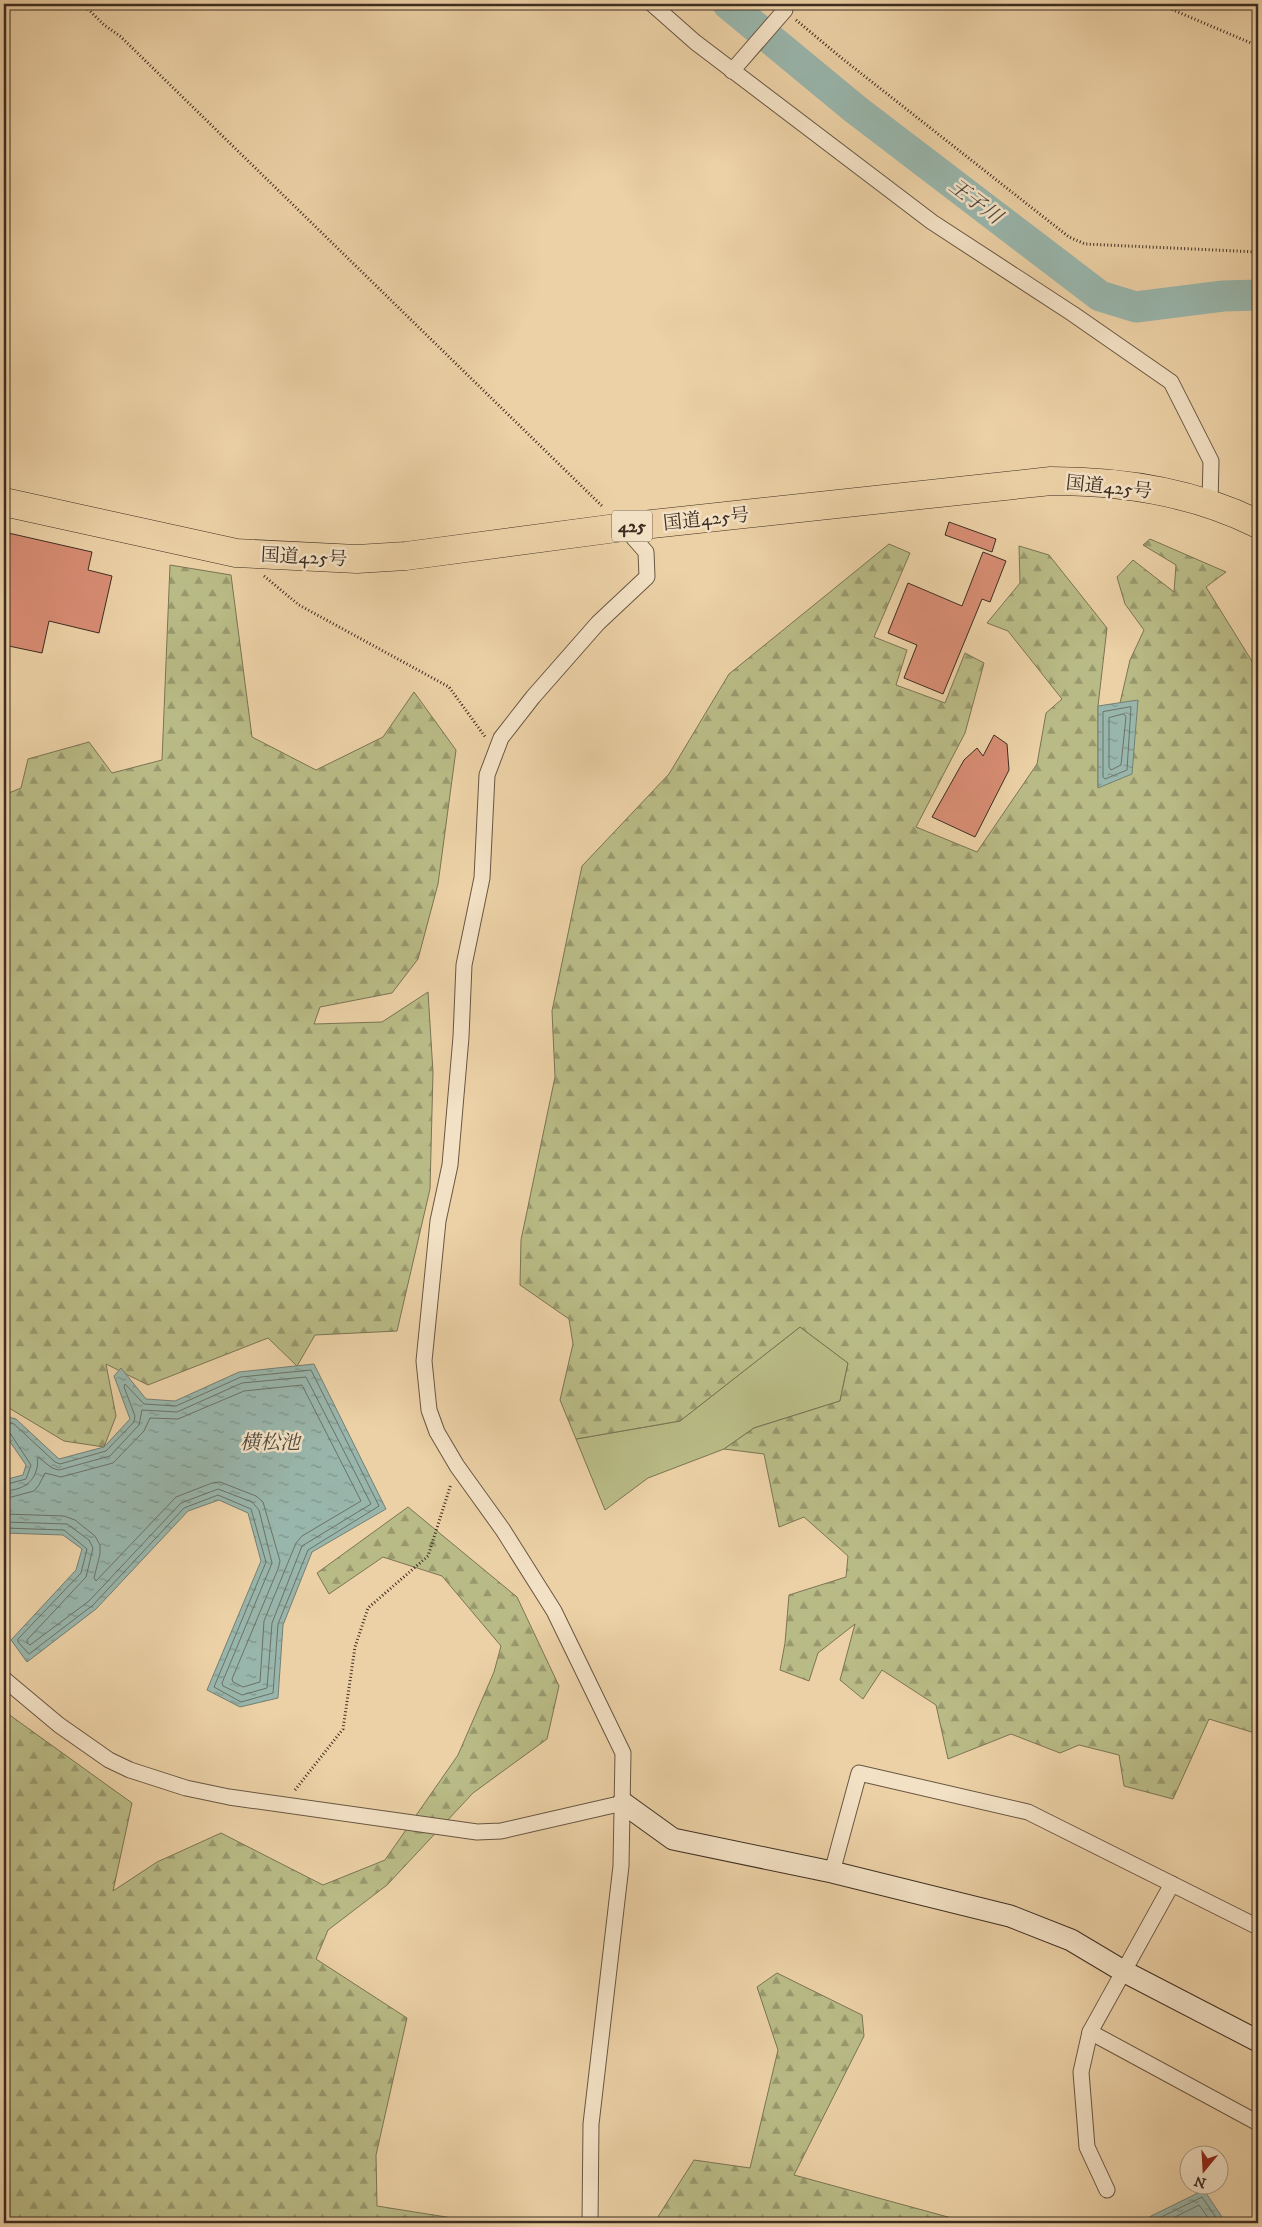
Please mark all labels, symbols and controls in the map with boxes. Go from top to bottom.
water label: 王子川 [944,174,1008,231]
street label: 国道425号 [1065,472,1153,503]
street label: 国道425号 [662,504,750,535]
road number: 425 [612,511,652,542]
street label: 国道425号 [260,544,348,571]
water label: 横松池 [240,1431,302,1456]
north arrow [1180,2144,1230,2194]
text: N [1192,2171,1209,2192]

